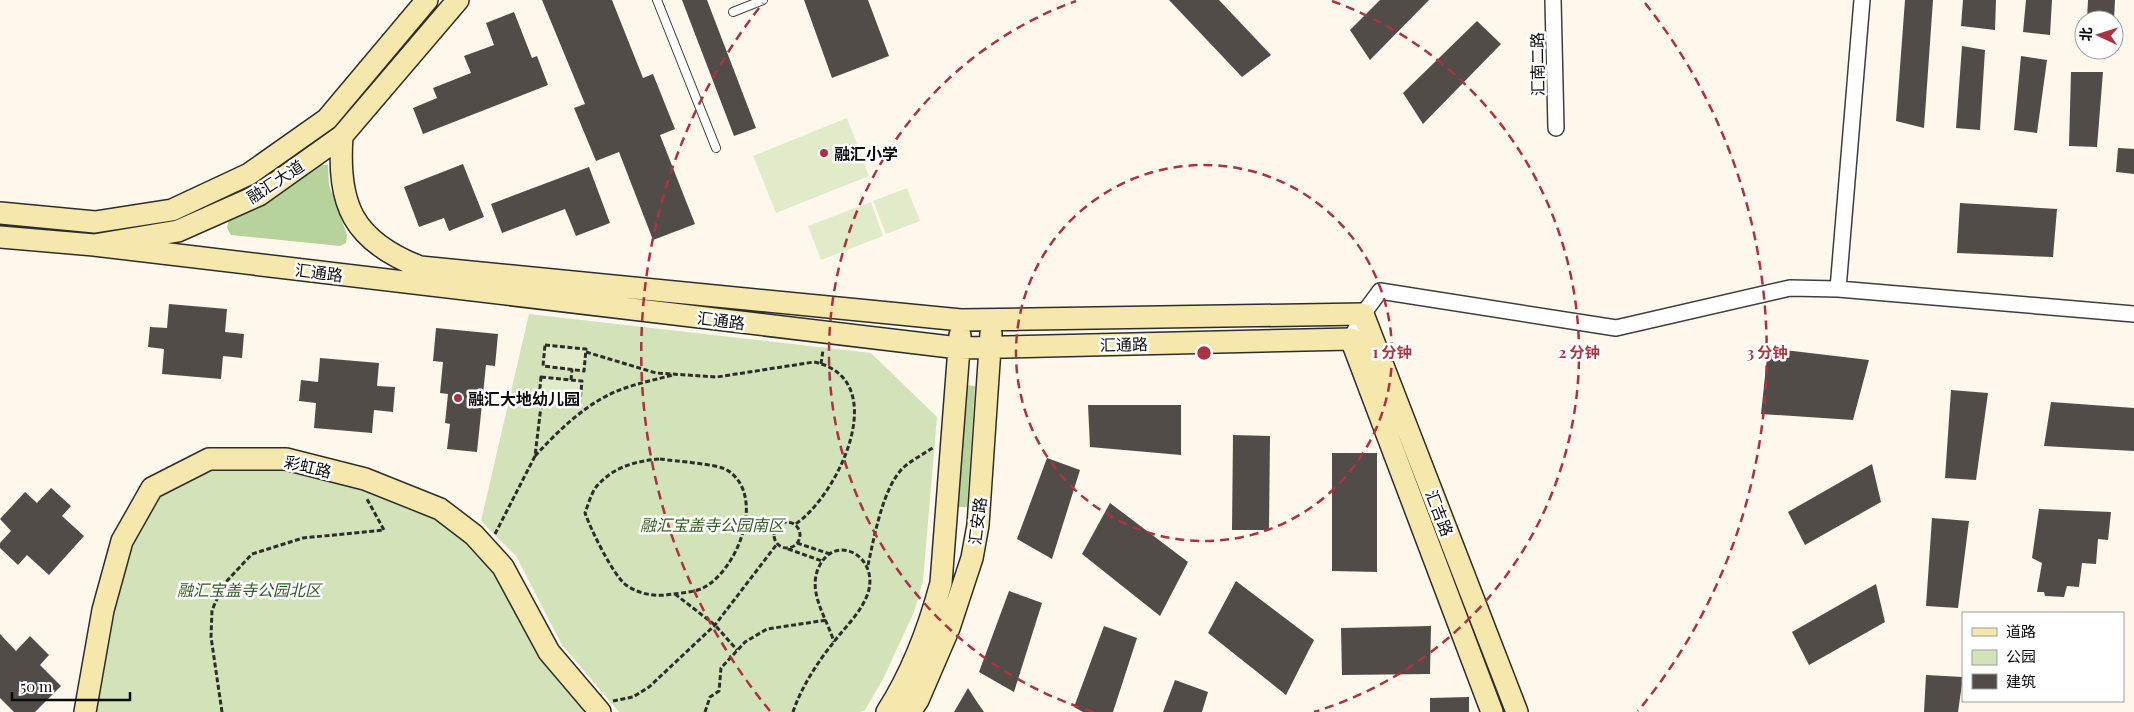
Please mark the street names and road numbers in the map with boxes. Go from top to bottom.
street label: 汇南二路 [1526,32,1548,96]
street label: 融汇大道 [242,155,308,207]
street label: 汇通路 [294,259,344,285]
street label: 汇通路 [696,307,746,333]
street label: 汇通路 [1100,333,1148,355]
street label: 彩虹路 [282,450,334,482]
street label: 汇吉路 [1422,487,1458,539]
street label: 汇安路 [964,496,990,546]

